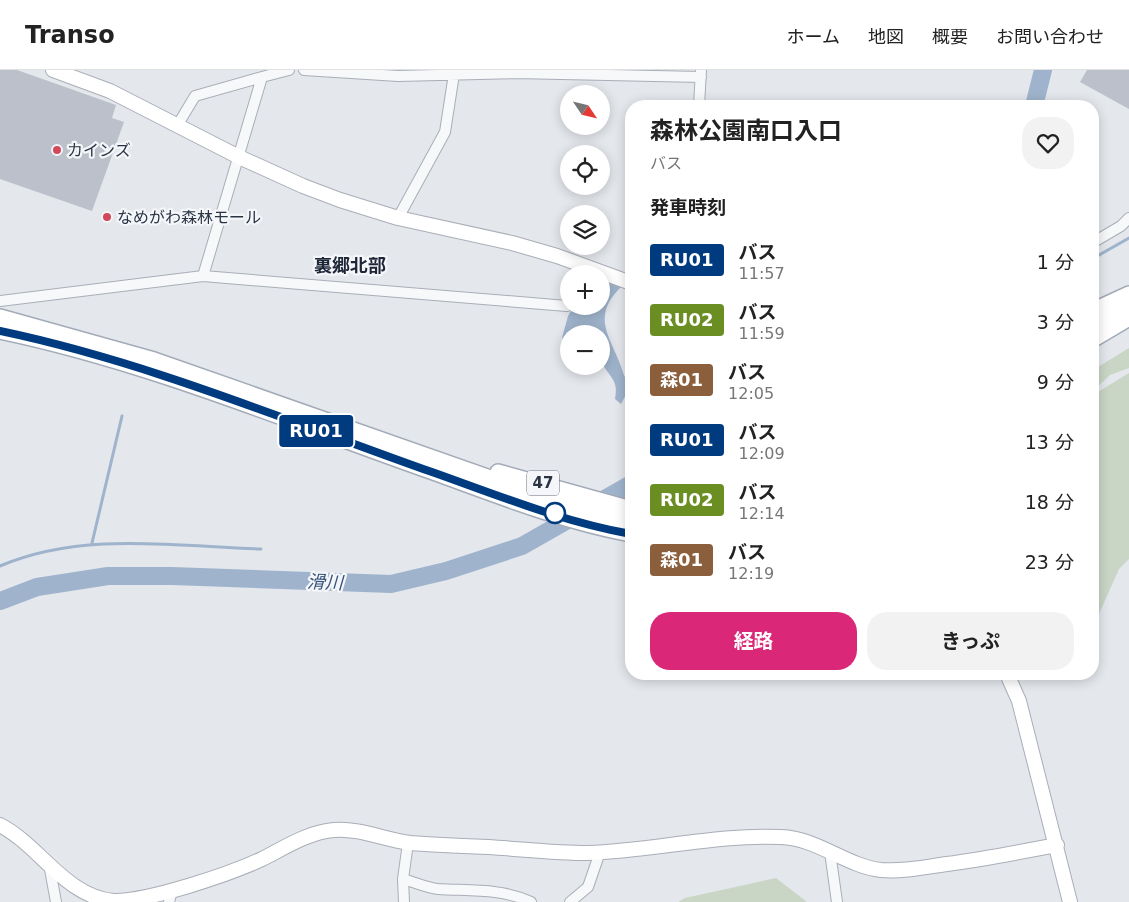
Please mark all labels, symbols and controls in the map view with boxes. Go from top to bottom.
text: Transo [25,21,115,49]
text: ホーム [787,26,840,47]
text: 地図 [868,26,904,47]
text: 概要 [932,26,968,47]
text: お問い合わせ [996,26,1104,47]
north arrow [560,85,610,135]
map controls [560,85,610,375]
text: 森林公園南口入口 [650,117,842,145]
button: heart [1022,117,1074,169]
place label: カインズ [67,141,131,160]
marker: カインズ [51,144,63,156]
button: locate [560,145,610,195]
text: バス [650,154,682,173]
text: 発車時刻 [650,196,726,218]
button: layers [560,205,610,255]
place label: なめがわ森林モール [117,208,261,227]
marker: なめがわ森林モール [101,211,113,223]
text: バス [739,241,777,263]
text: RU01 [660,249,714,270]
text: 1 分 [1037,251,1074,273]
district label: 裏郷北部 [314,255,386,276]
text: 11:57 [739,264,785,283]
button: + [560,265,610,315]
text: バス [739,301,777,323]
text: RU02 [660,309,714,330]
text: 3 分 [1037,311,1074,333]
text: 11:59 [739,324,785,343]
button: − [560,325,610,375]
text: バス [728,361,766,383]
text: 森01 [660,369,703,390]
text: 9 分 [1037,371,1074,393]
text: 12:05 [728,384,774,403]
line badge: RU01 [281,415,351,447]
text: RU01 [289,420,343,441]
text: バス [739,421,777,443]
text: RU01 [660,429,714,450]
text: 13 分 [1025,431,1074,453]
text: 12:09 [739,444,785,463]
road number: 47 [527,470,559,496]
text: バス [739,481,777,503]
text: RU02 [660,489,714,510]
text: 18 分 [1025,491,1074,513]
unlabelled marker [544,502,566,524]
text: 12:14 [739,504,785,523]
text: バス [728,541,766,563]
text: 森01 [660,549,703,570]
text: 23 分 [1025,551,1074,573]
text: 12:19 [728,564,774,583]
water label: 滑川 [307,571,345,593]
button: 経路 [650,612,857,670]
button: きっぷ [867,612,1074,670]

